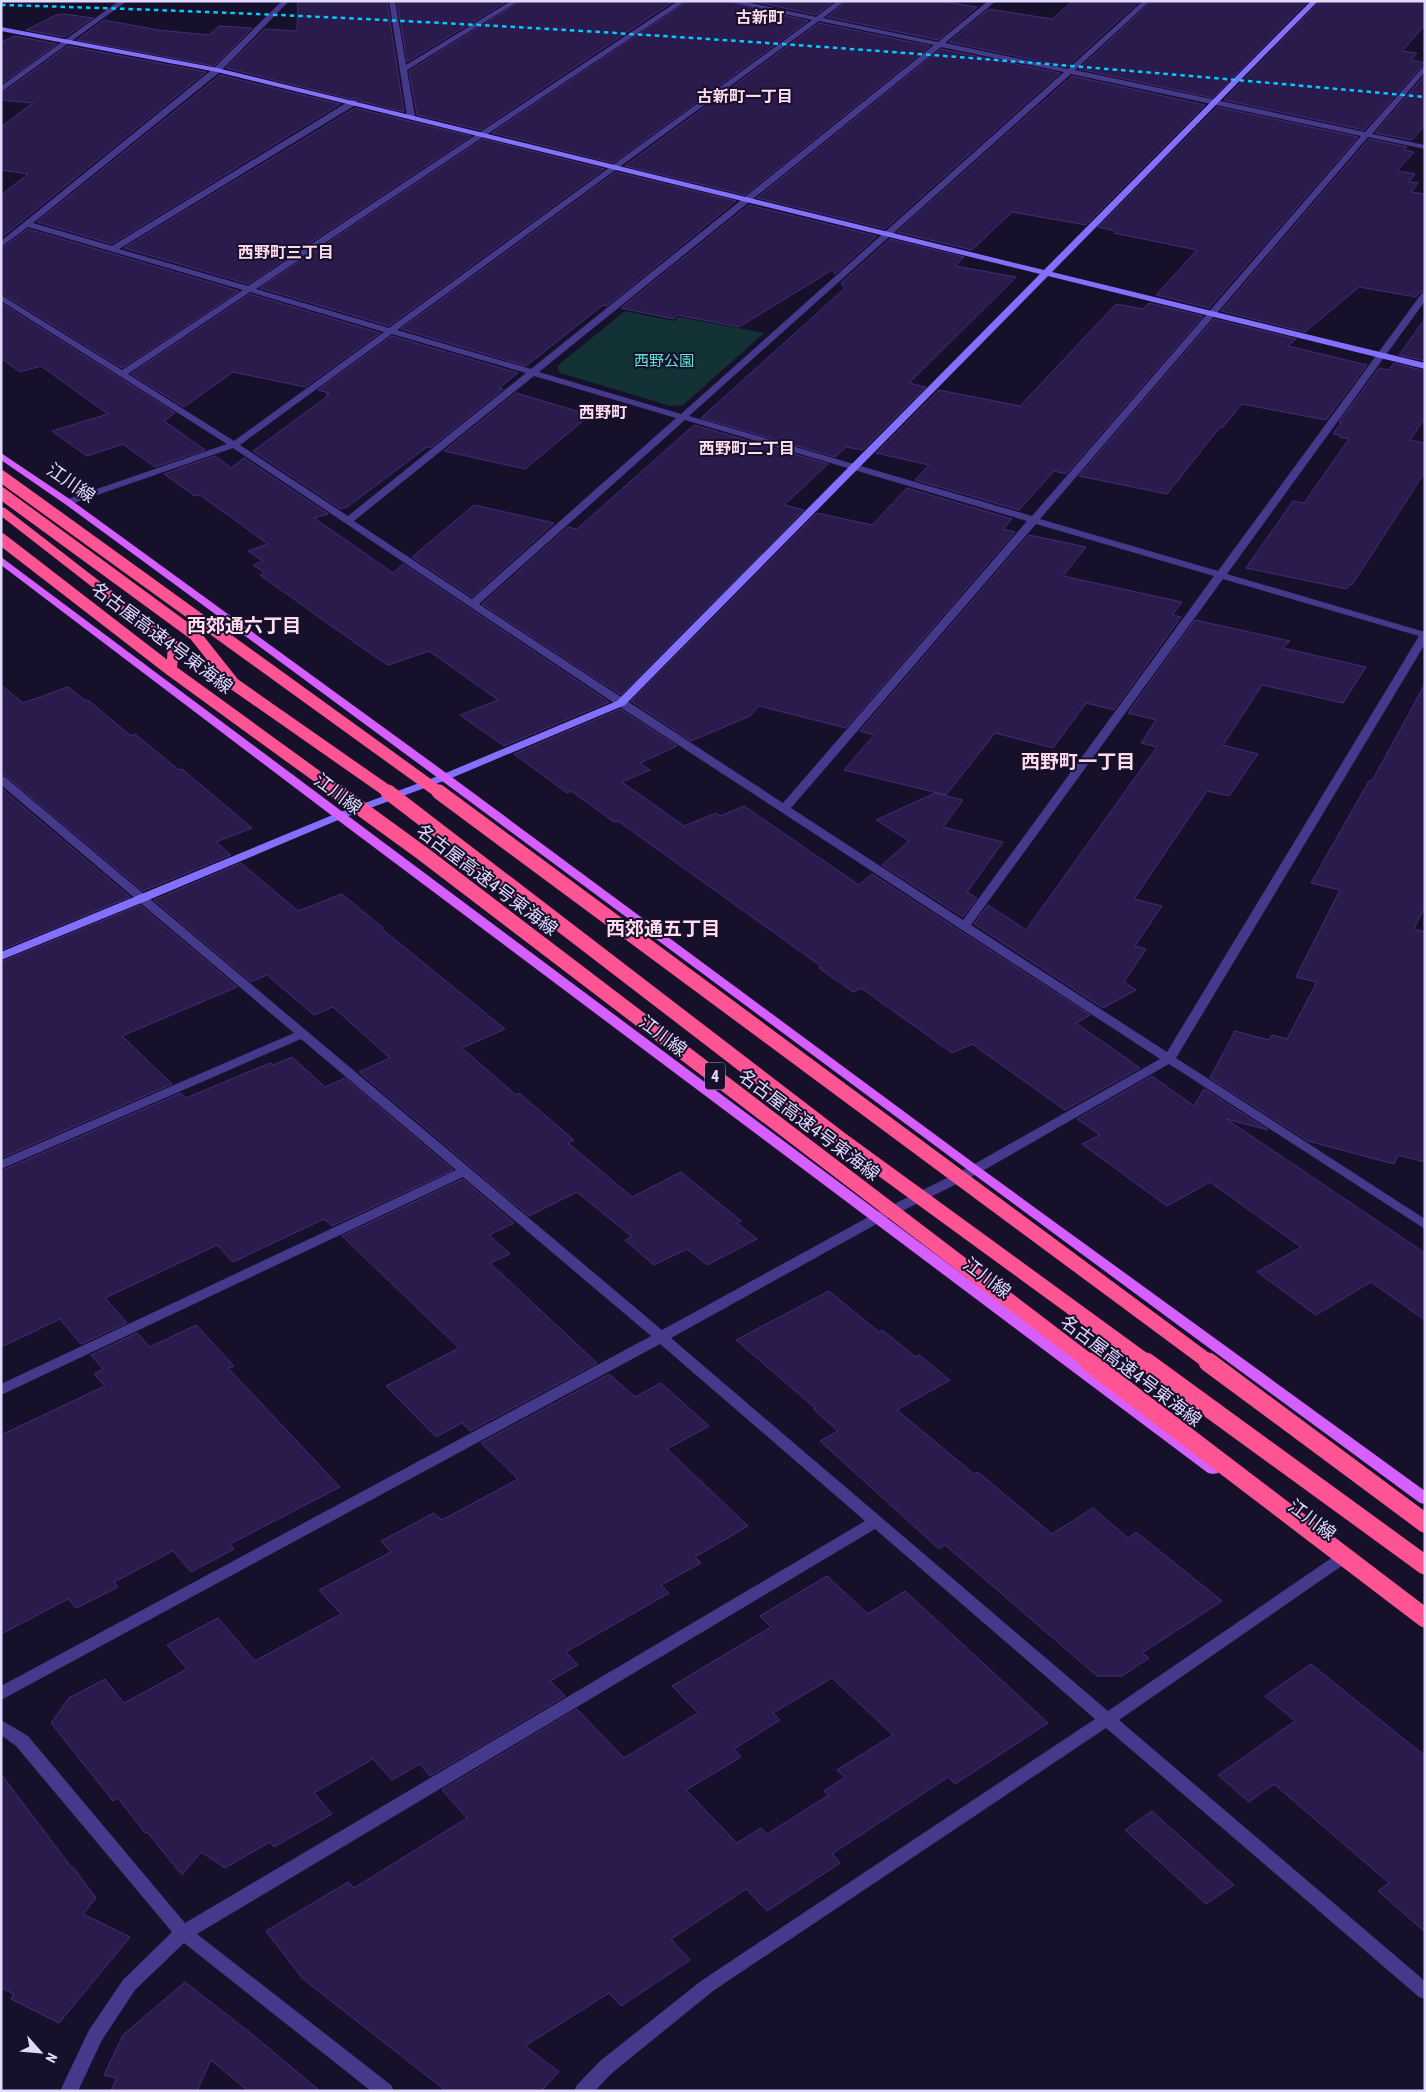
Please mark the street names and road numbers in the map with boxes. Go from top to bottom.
street label: 江川線 [43,459,99,507]
street label: 名古屋高速4号東海線 [88,578,237,697]
street label: 江川線 [310,769,366,818]
street label: 名古屋高速4号東海線 [413,820,562,939]
street label: 江川線 [635,1011,691,1060]
road number: 4 [705,1062,725,1090]
street label: 名古屋高速4号東海線 [735,1065,884,1184]
street label: 江川線 [959,1253,1015,1302]
street label: 名古屋高速4号東海線 [1057,1311,1206,1430]
street label: 江川線 [1284,1495,1340,1544]

